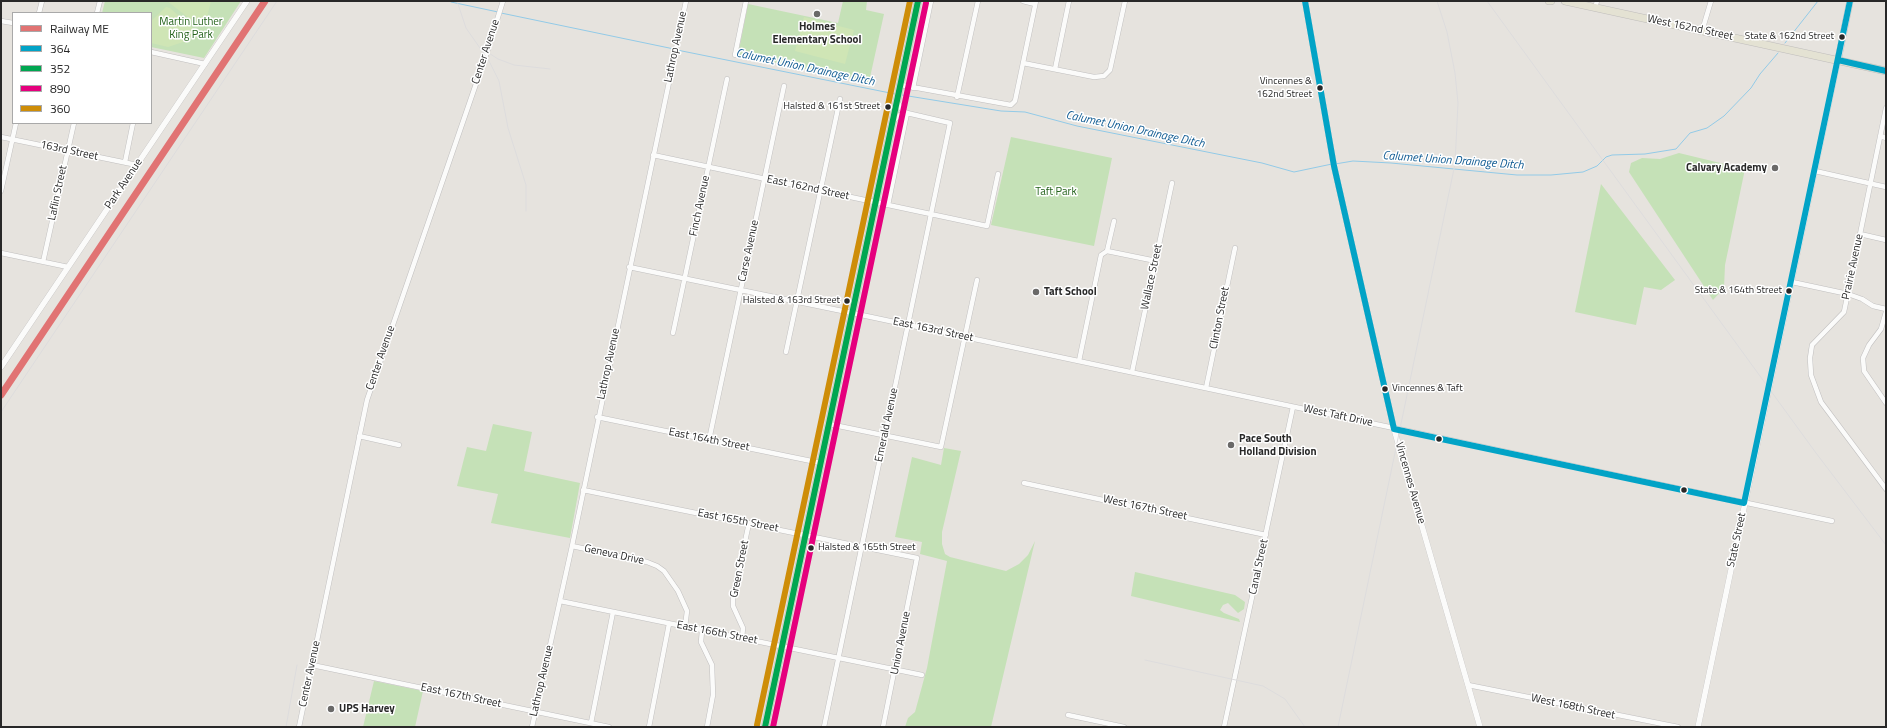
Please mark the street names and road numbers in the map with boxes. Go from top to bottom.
street label: Lathrop Avenue [662,10,690,84]
street label: West 162nd Street [1646,12,1734,44]
street label: Center Avenue [469,18,503,86]
street label: 163rd Street [39,138,99,164]
street label: Park Avenue [102,156,146,212]
street label: Laflin Street [46,164,70,222]
street label: East 162nd Street [766,173,850,203]
street label: Finch Avenue [687,174,713,238]
street label: Carse Avenue [736,219,762,283]
street label: Prairie Avenue [1840,233,1866,301]
street label: Wallace Street [1139,243,1165,311]
street label: Clinton Street [1207,286,1233,350]
street label: East 163rd Street [892,315,974,345]
street label: Center Avenue [364,324,398,392]
street label: Lathrop Avenue [595,327,623,401]
street label: Emerald Avenue [873,387,901,463]
street label: West Taft Drive [1302,402,1374,430]
street label: East 164th Street [667,426,751,454]
street label: Vincennes Avenue [1392,441,1428,525]
street label: West 167th Street [1102,493,1188,523]
street label: East 165th Street [696,507,780,535]
street label: State Street [1725,512,1749,568]
street label: Canal Street [1247,538,1271,596]
street label: Green Street [728,539,752,599]
street label: Geneva Drive [583,542,645,568]
street label: Union Avenue [888,610,914,676]
street label: East 166th Street [675,619,759,647]
street label: Center Avenue [297,640,323,708]
street label: Lathrop Avenue [527,644,557,718]
street label: East 167th Street [420,681,502,711]
street label: West 168th Street [1530,692,1616,722]

